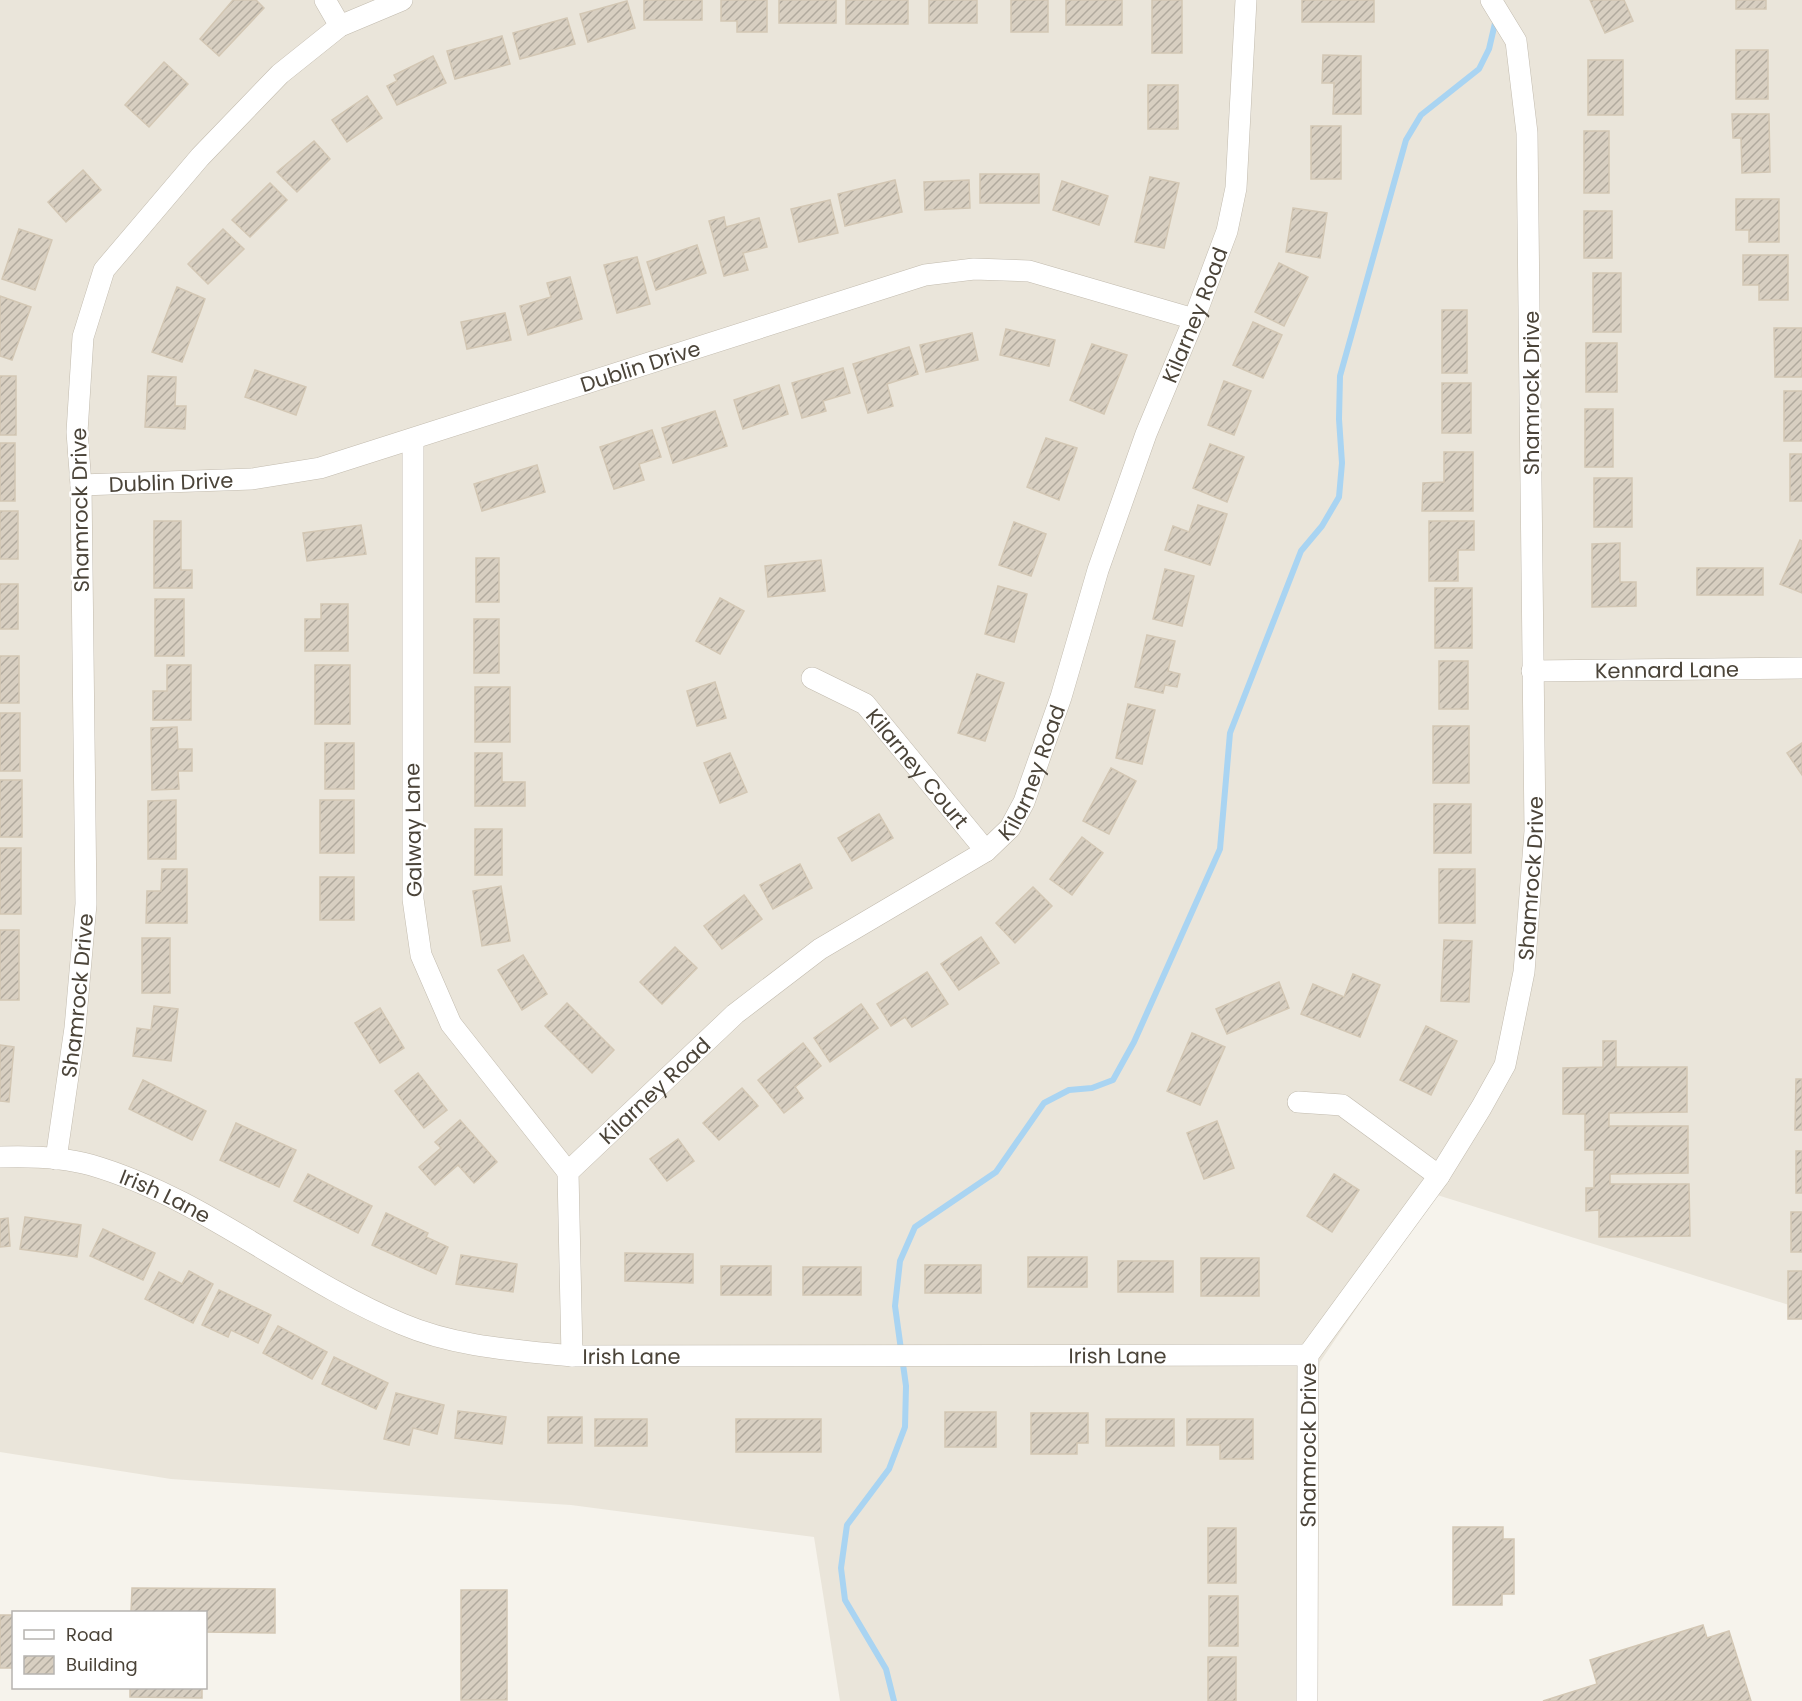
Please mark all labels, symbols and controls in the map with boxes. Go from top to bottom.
street label: Kilarney Road [1155,243,1234,387]
street label: Shamrock Drive [1517,311,1546,475]
street label: Dublin Drive [576,333,704,399]
street label: Shamrock Drive [64,427,96,593]
street label: Dublin Drive [108,465,234,499]
street label: Kennard Lane [1595,654,1739,685]
street label: Kilarney Road [991,701,1072,847]
street label: Kilarney Court [860,702,976,834]
street label: Galway Lane [397,763,429,897]
street label: Shamrock Drive [1510,796,1550,961]
street label: Shamrock Drive [54,912,100,1079]
street label: Kilarney Road [592,1030,717,1150]
street label: Irish Lane [116,1161,216,1230]
street label: Irish Lane [583,1341,681,1370]
street label: Irish Lane [1069,1341,1167,1370]
street label: Shamrock Drive [1293,1363,1322,1527]
legend [12,1611,207,1689]
text: Road [66,1622,113,1647]
text: Building [66,1652,138,1677]

